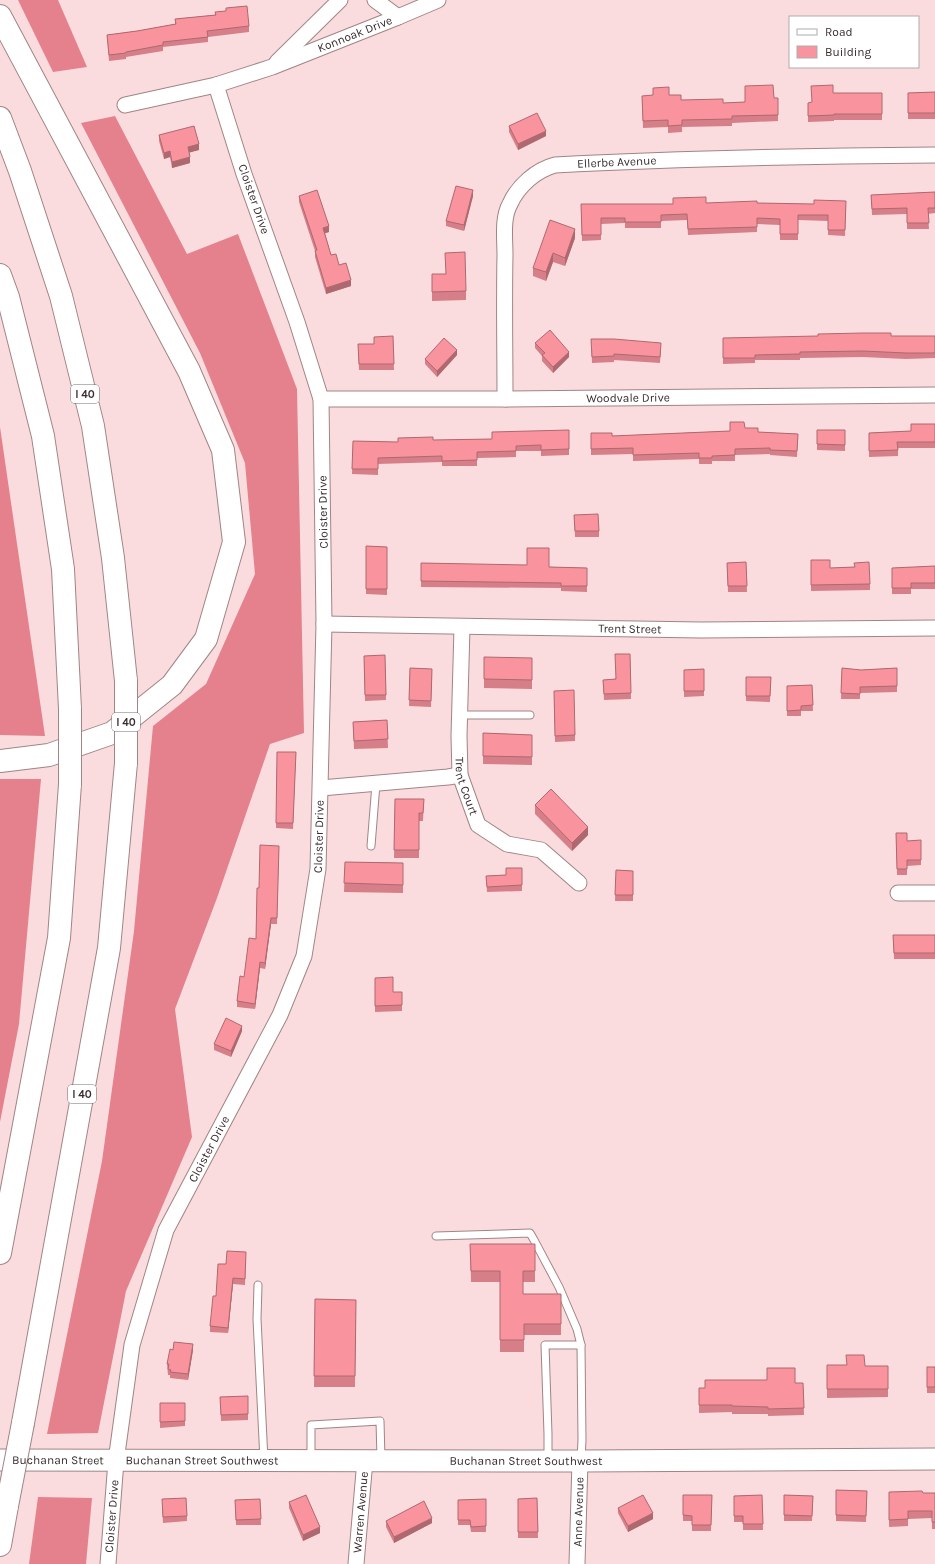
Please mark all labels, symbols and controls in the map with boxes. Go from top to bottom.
street label: Konnoak Drive [315,13,394,55]
legend [789,16,919,68]
text: Road [825,25,853,39]
text: Building [825,45,872,59]
street label: Ellerbe Avenue [577,153,657,171]
street label: Cloister Drive [235,162,273,236]
road number: I 40 [71,385,99,403]
street label: Woodvale Drive [586,390,670,405]
street label: Cloister Drive [315,475,331,549]
street label: Trent Street [598,621,662,636]
road number: I 40 [112,713,140,731]
street label: Trent Court [453,757,481,817]
street label: Cloister Drive [310,800,327,874]
road number: I 40 [68,1085,96,1103]
street label: Cloister Drive [186,1113,232,1185]
street label: Buchanan Street [12,1453,104,1467]
street label: Buchanan Street Southwest [125,1453,279,1467]
street label: Buchanan Street Southwest [449,1454,603,1468]
street label: Warren Avenue [350,1471,371,1553]
street label: Anne Avenue [570,1477,587,1547]
street label: Cloister Drive [102,1479,122,1553]

